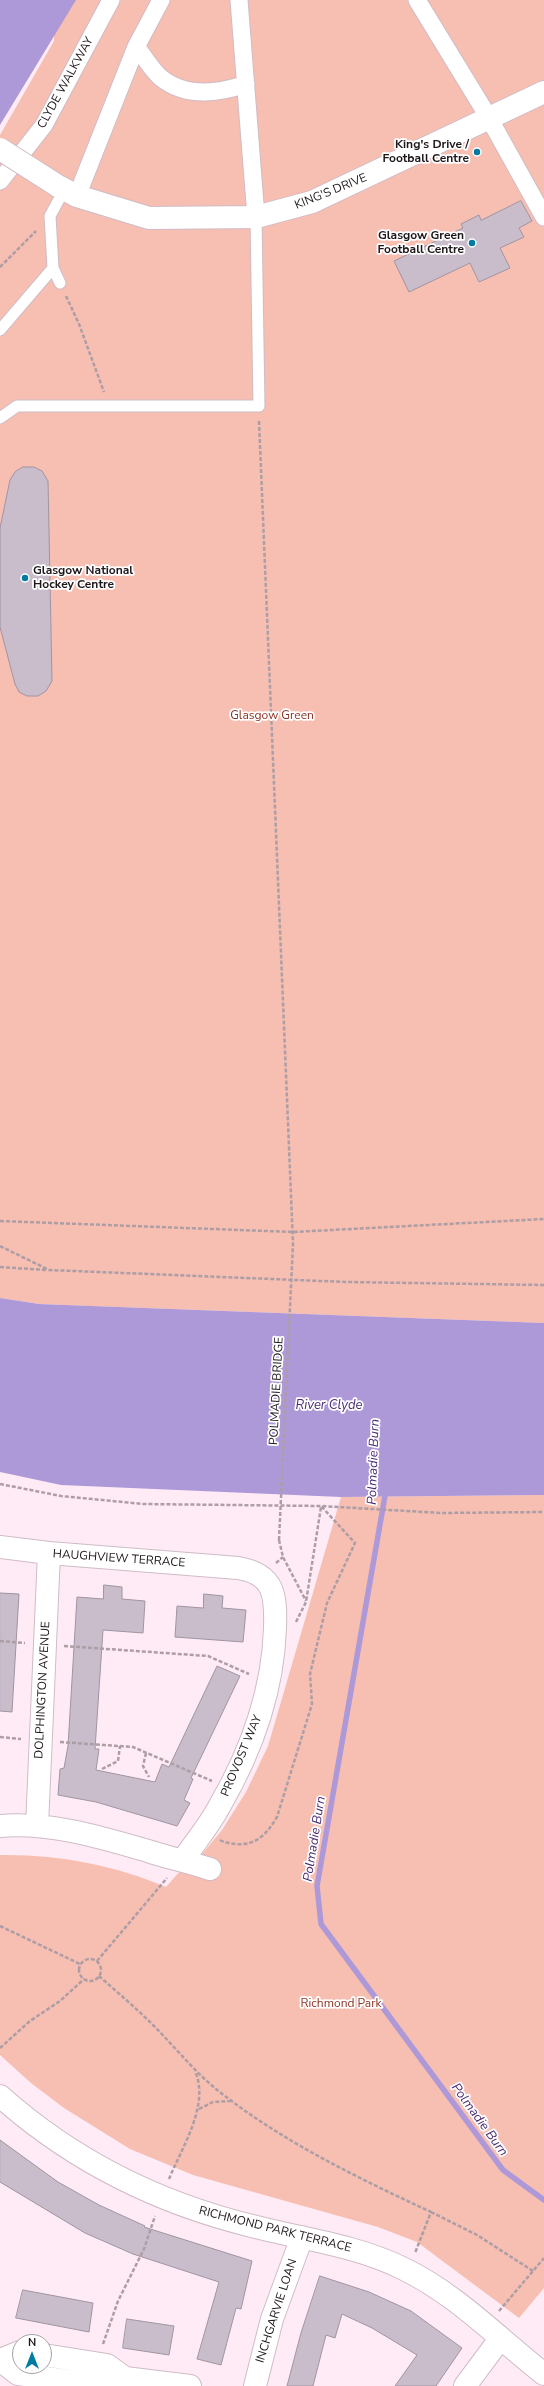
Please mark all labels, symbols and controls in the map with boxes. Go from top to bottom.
street label: CLYDE WALKWAY [35,35,97,131]
place label: King's Drive / Football Centre [382,138,469,166]
marker: King's Drive / Football Centre [472,147,482,157]
street label: KING'S DRIVE [293,171,369,213]
place label: Glasgow Green Football Centre [377,229,464,257]
marker: Glasgow Green Football Centre [467,238,477,248]
place label: Glasgow National Hockey Centre [33,564,133,592]
marker: Glasgow National Hockey Centre [20,573,30,583]
park label: Glasgow Green [230,709,314,723]
street label: POLMADIE BRIDGE [267,1337,287,1445]
water label: River Clyde [296,1398,362,1414]
water label: Polmadie Burn [365,1419,383,1505]
street label: HAUGHVIEW TERRACE [52,1547,186,1571]
street label: DOLPHINGTON AVENUE [32,1621,54,1759]
street label: PROVOST WAY [218,1713,266,1799]
water label: Polmadie Burn [301,1795,329,1883]
park label: Richmond Park [301,1997,381,2011]
water label: Polmadie Burn [447,2081,511,2159]
street label: RICHMOND PARK TERRACE [197,2204,353,2256]
street label: INCHGARVIE LOAN [253,2257,301,2365]
north arrow [12,2334,52,2374]
text: N [28,2335,36,2350]

